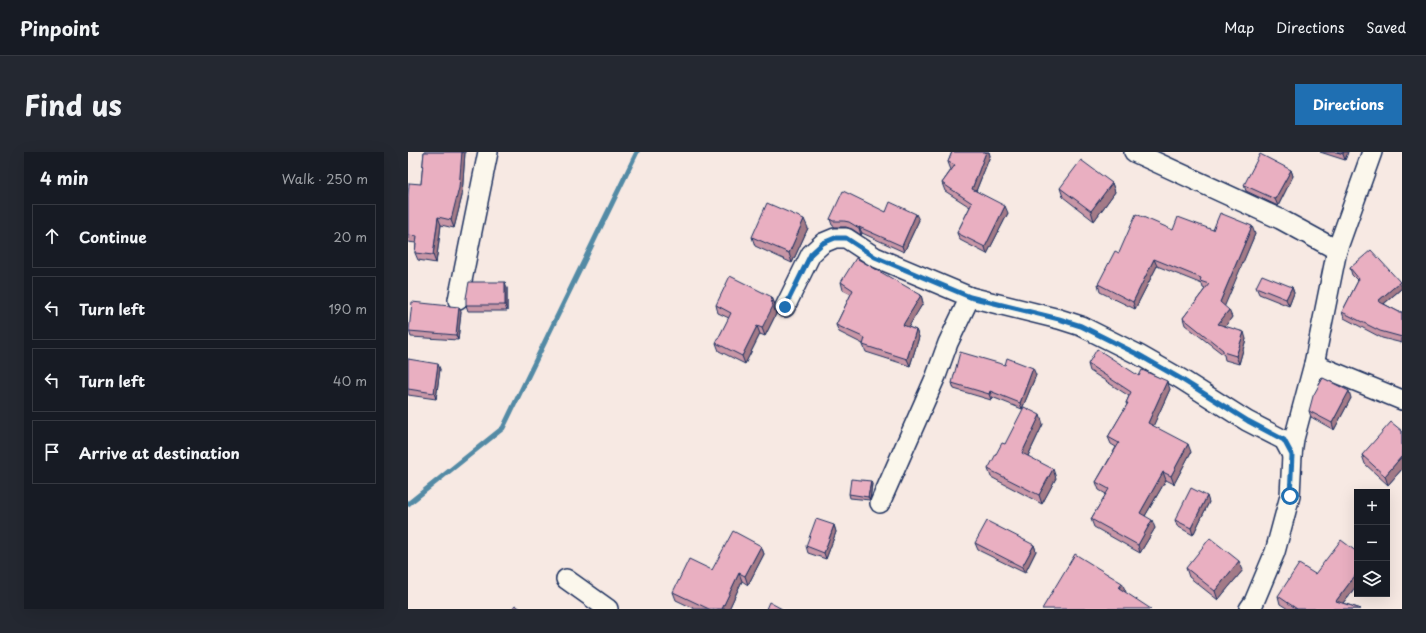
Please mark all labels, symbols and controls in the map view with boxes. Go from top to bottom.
text: Pinpoint [20,14,100,42]
text: Map [1224,17,1254,38]
text: Directions [1276,17,1344,38]
text: Saved [1366,17,1406,38]
text: Find us [24,83,122,126]
button: Directions [1295,84,1402,125]
text: 4 min [40,165,88,191]
text: Walk · 250 m [282,169,368,188]
icon: ahead [41,225,63,247]
text: Continue [79,225,147,248]
text: 20 m [333,227,367,246]
icon: left [41,297,63,319]
text: Turn left [79,297,145,320]
route end [776,298,794,316]
text: 190 m [328,299,367,318]
icon: left [41,369,63,391]
text: Turn left [79,369,145,392]
text: 40 m [333,371,367,390]
icon: arrive [41,441,63,463]
text: Arrive at destination [79,441,240,464]
route start [1281,487,1299,505]
map controls [1354,489,1390,597]
button: + [1354,489,1390,525]
button: − [1354,525,1390,561]
button: layers [1354,561,1390,597]

